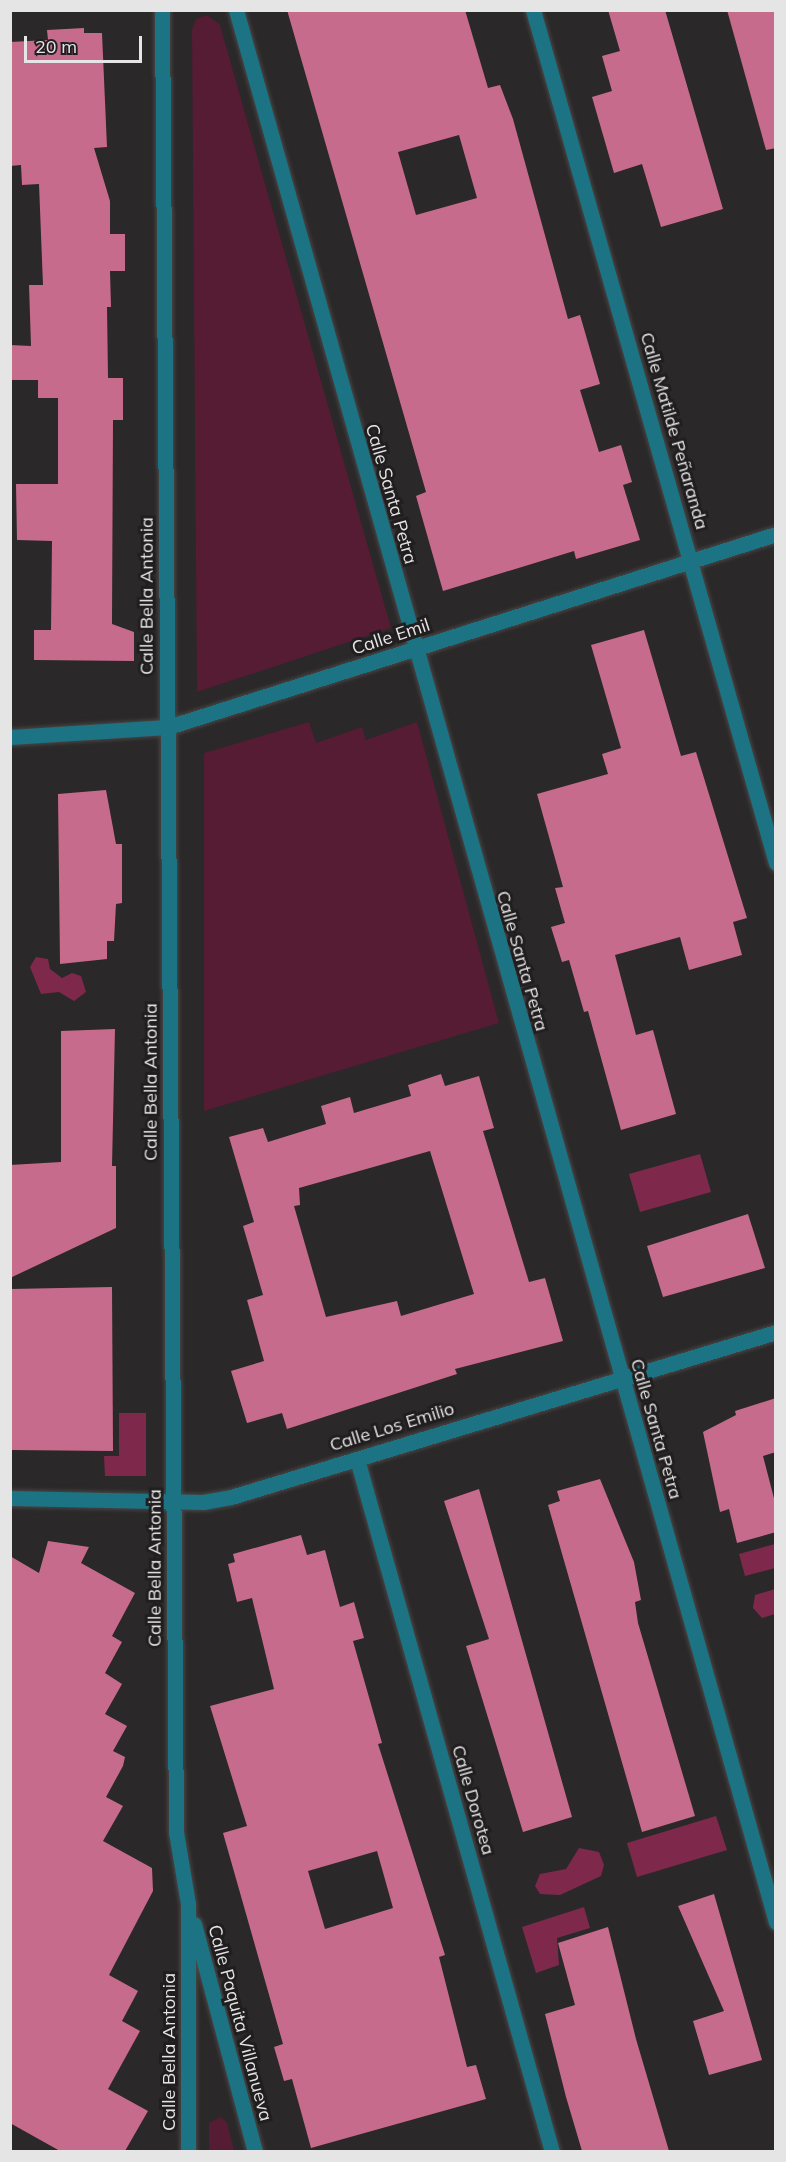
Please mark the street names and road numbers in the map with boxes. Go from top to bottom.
street label: Calle Matilde Peñaranda [635,330,713,532]
street label: Calle Santa Petra [361,421,421,567]
street label: Calle Bella Antonia [136,517,158,675]
street label: Calle Emil [349,614,433,660]
street label: Calle Santa Petra [492,888,552,1034]
street label: Calle Bella Antonia [140,1003,162,1161]
street label: Calle Santa Petra [626,1356,686,1502]
street label: Calle Los Emilio [327,1398,457,1456]
street label: Calle Bella Antonia [144,1489,166,1647]
street label: Calle Dorotea [447,1743,499,1857]
street label: Calle Paquita Villanueva [203,1923,277,2123]
street label: Calle Bella Antonia [158,1973,180,2131]

